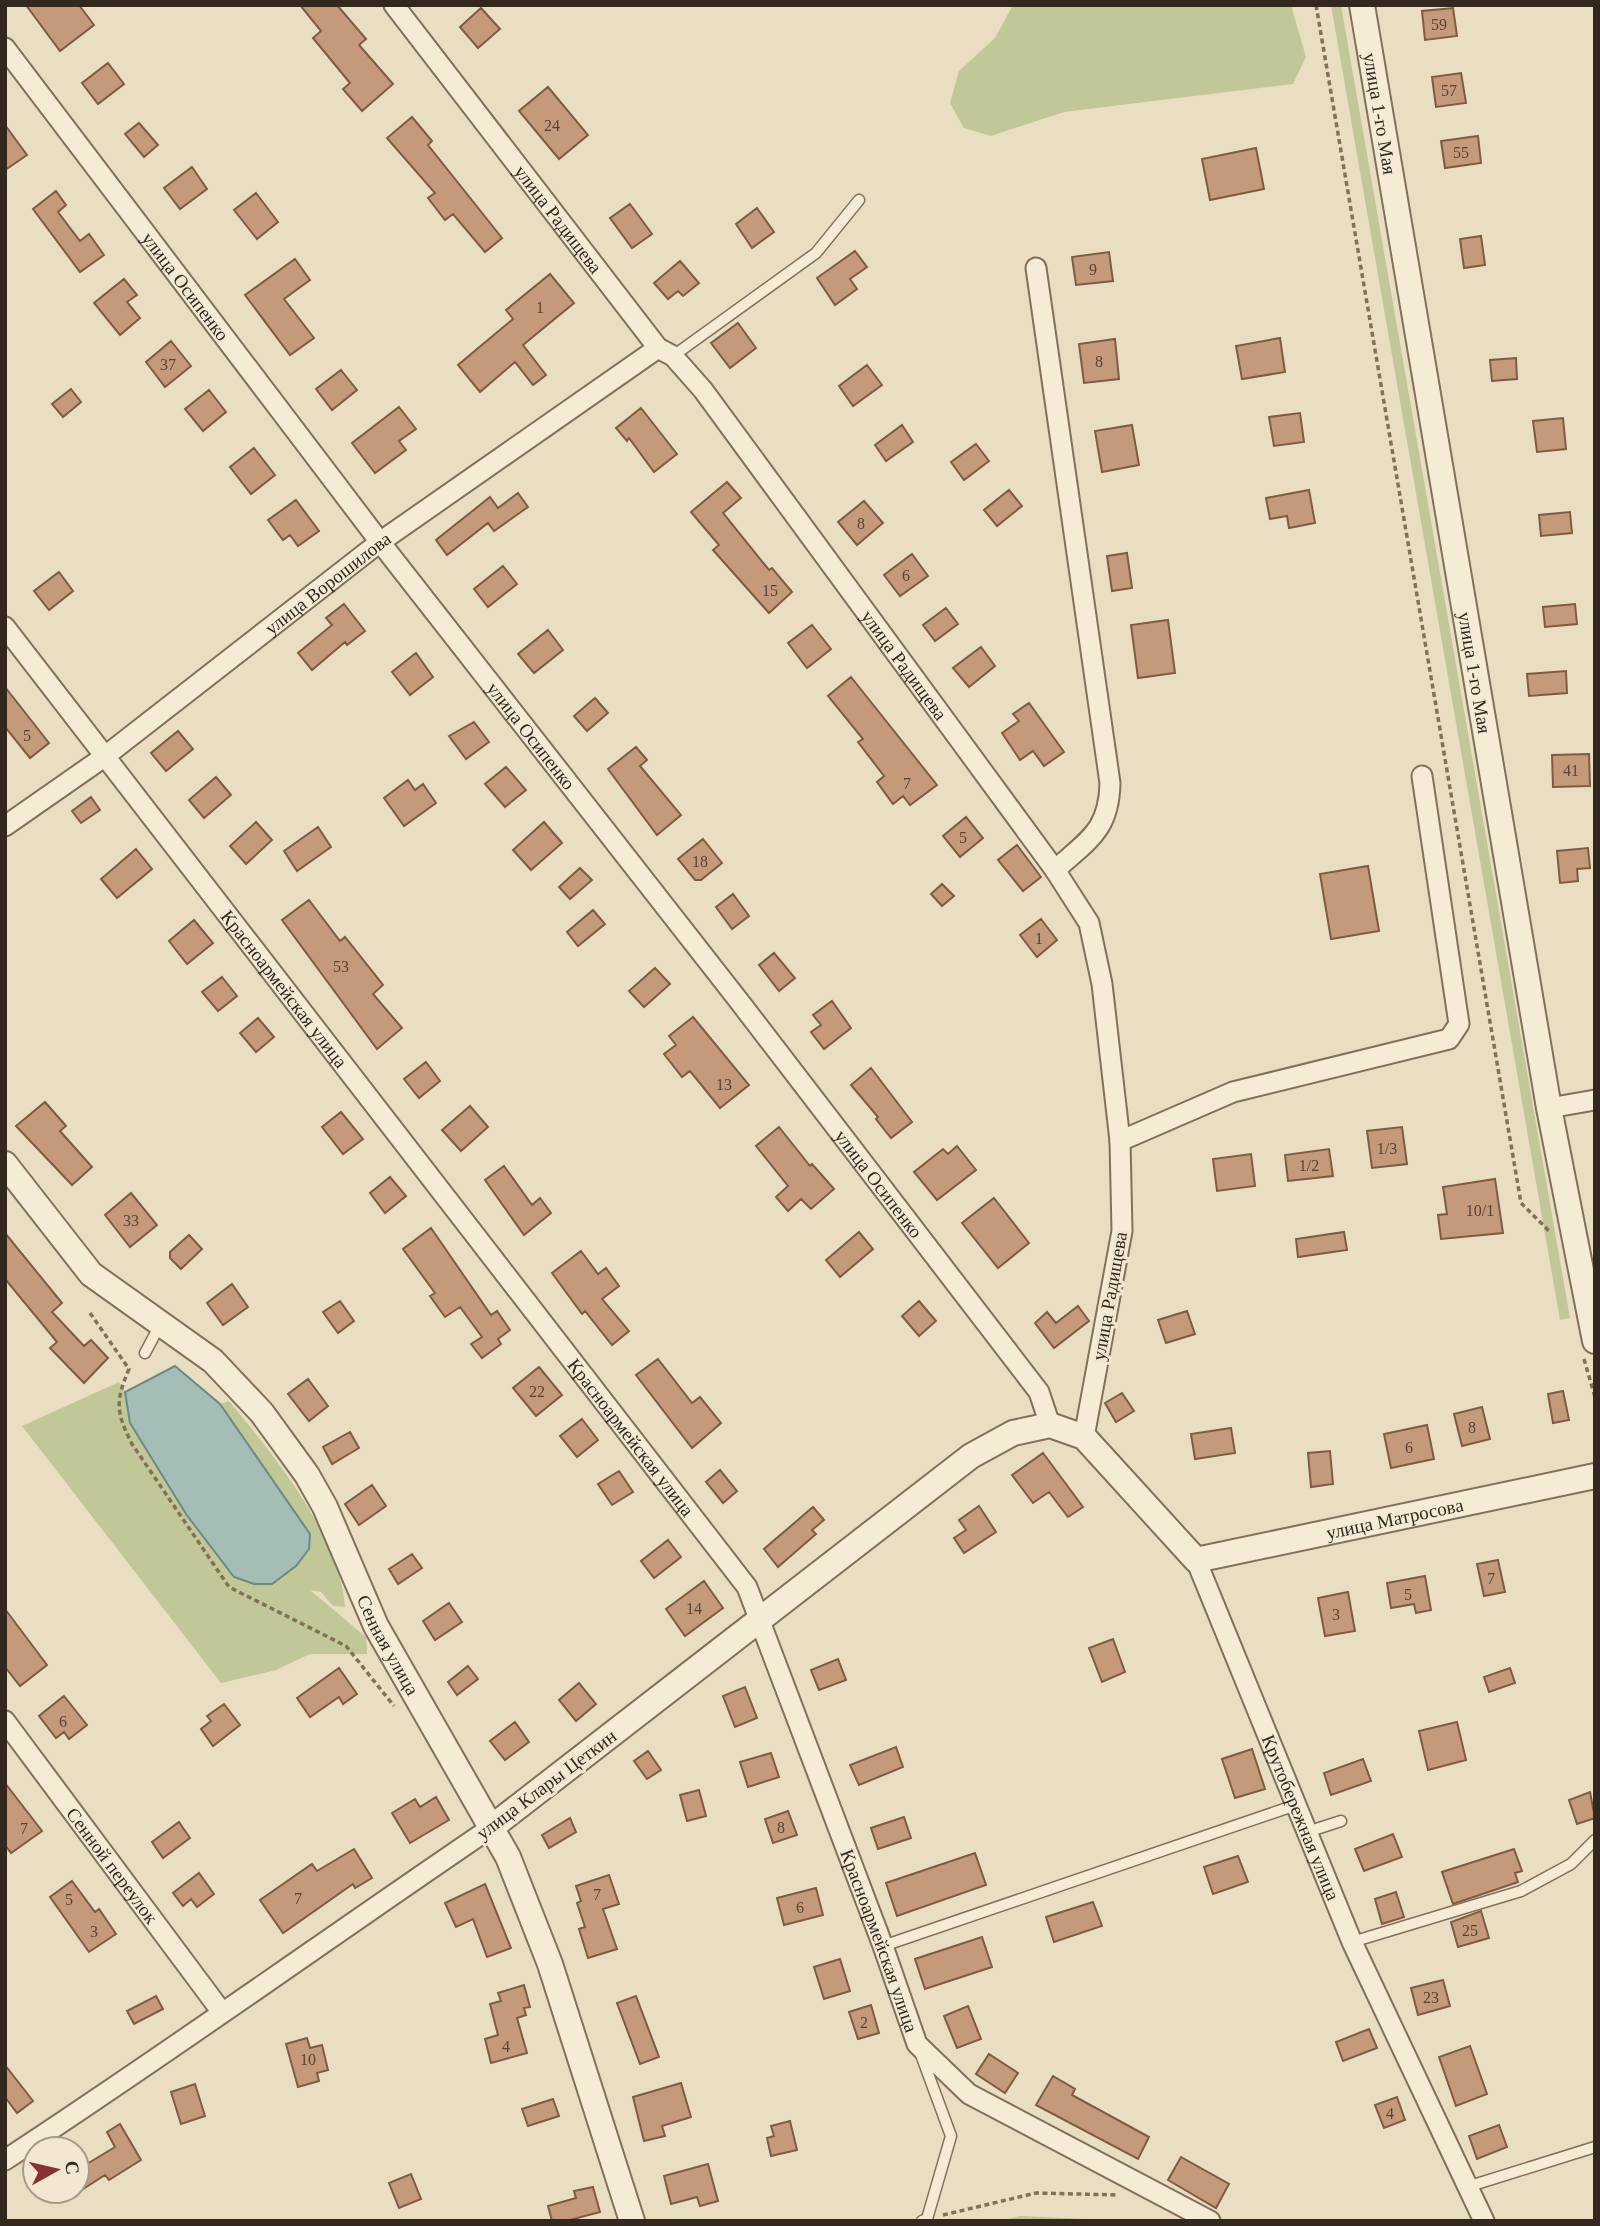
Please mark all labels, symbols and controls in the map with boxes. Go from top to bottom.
house number: 59 [1431,16,1447,33]
street label: улица 1-го Мая [1359,51,1401,176]
house number: 57 [1441,82,1457,99]
house number: 24 [544,117,560,134]
house number: 55 [1453,144,1469,161]
street label: улица Радищева [510,161,607,278]
street label: улица Осипенко [138,228,233,345]
house number: 9 [1089,261,1097,278]
house number: 1 [536,299,544,316]
house number: 8 [1095,353,1103,370]
house number: 37 [160,356,176,373]
house number: 8 [857,515,865,532]
street label: улица Ворошилова [261,528,395,639]
house number: 6 [902,567,910,584]
house number: 15 [762,582,778,599]
street label: улица Радищева [857,606,952,725]
street label: улица 1-го Мая [1454,610,1495,735]
street label: улица Осипенко [483,678,580,794]
house number: 5 [23,727,31,744]
house number: 41 [1563,762,1579,779]
house number: 7 [903,775,911,792]
house number: 5 [959,829,967,846]
house number: 18 [692,853,708,870]
street label: Красноармейская улица [217,906,352,1072]
house number: 1 [1035,930,1043,947]
house number: 53 [333,958,349,975]
house number: 13 [716,1076,732,1093]
street label: улица Осипенко [831,1126,927,1242]
house number: 1/3 [1377,1140,1397,1157]
house number: 1/2 [1299,1157,1319,1174]
house number: 10/1 [1466,1202,1494,1219]
house number: 33 [123,1212,139,1229]
street label: улица Радищева [1088,1229,1131,1362]
street label: Красноармейская улица [563,1355,699,1521]
house number: 22 [529,1383,545,1400]
house number: 8 [1468,1419,1476,1436]
house number: 6 [1405,1439,1413,1456]
street label: улица Матросова [1324,1494,1466,1543]
house number: 7 [1487,1570,1495,1587]
house number: 5 [1404,1586,1412,1603]
street label: Сенная улица [353,1592,423,1699]
house number: 14 [686,1600,702,1617]
house number: 3 [1332,1606,1340,1623]
house number: 6 [59,1713,67,1730]
street label: улица Клары Цеткин [472,1725,620,1844]
street label: Крутобережная улица [1257,1732,1344,1904]
street label: Сенной переулок [62,1804,163,1928]
house number: 8 [777,1819,785,1836]
house number: 7 [20,1820,28,1837]
street label: Красноармейская улица [836,1846,922,2036]
house number: 7 [593,1886,601,1903]
house number: 7 [294,1890,302,1907]
house number: 5 [65,1891,73,1908]
house number: 6 [796,1899,804,1916]
house number: 25 [1462,1922,1478,1939]
house number: 3 [90,1923,98,1940]
house number: 23 [1423,1989,1439,2006]
house number: 2 [860,2014,868,2031]
house number: 4 [502,2038,510,2055]
house number: 10 [300,2051,316,2068]
house number: 4 [1386,2105,1394,2122]
north arrow [21,2135,91,2205]
text: С [61,2159,84,2176]

